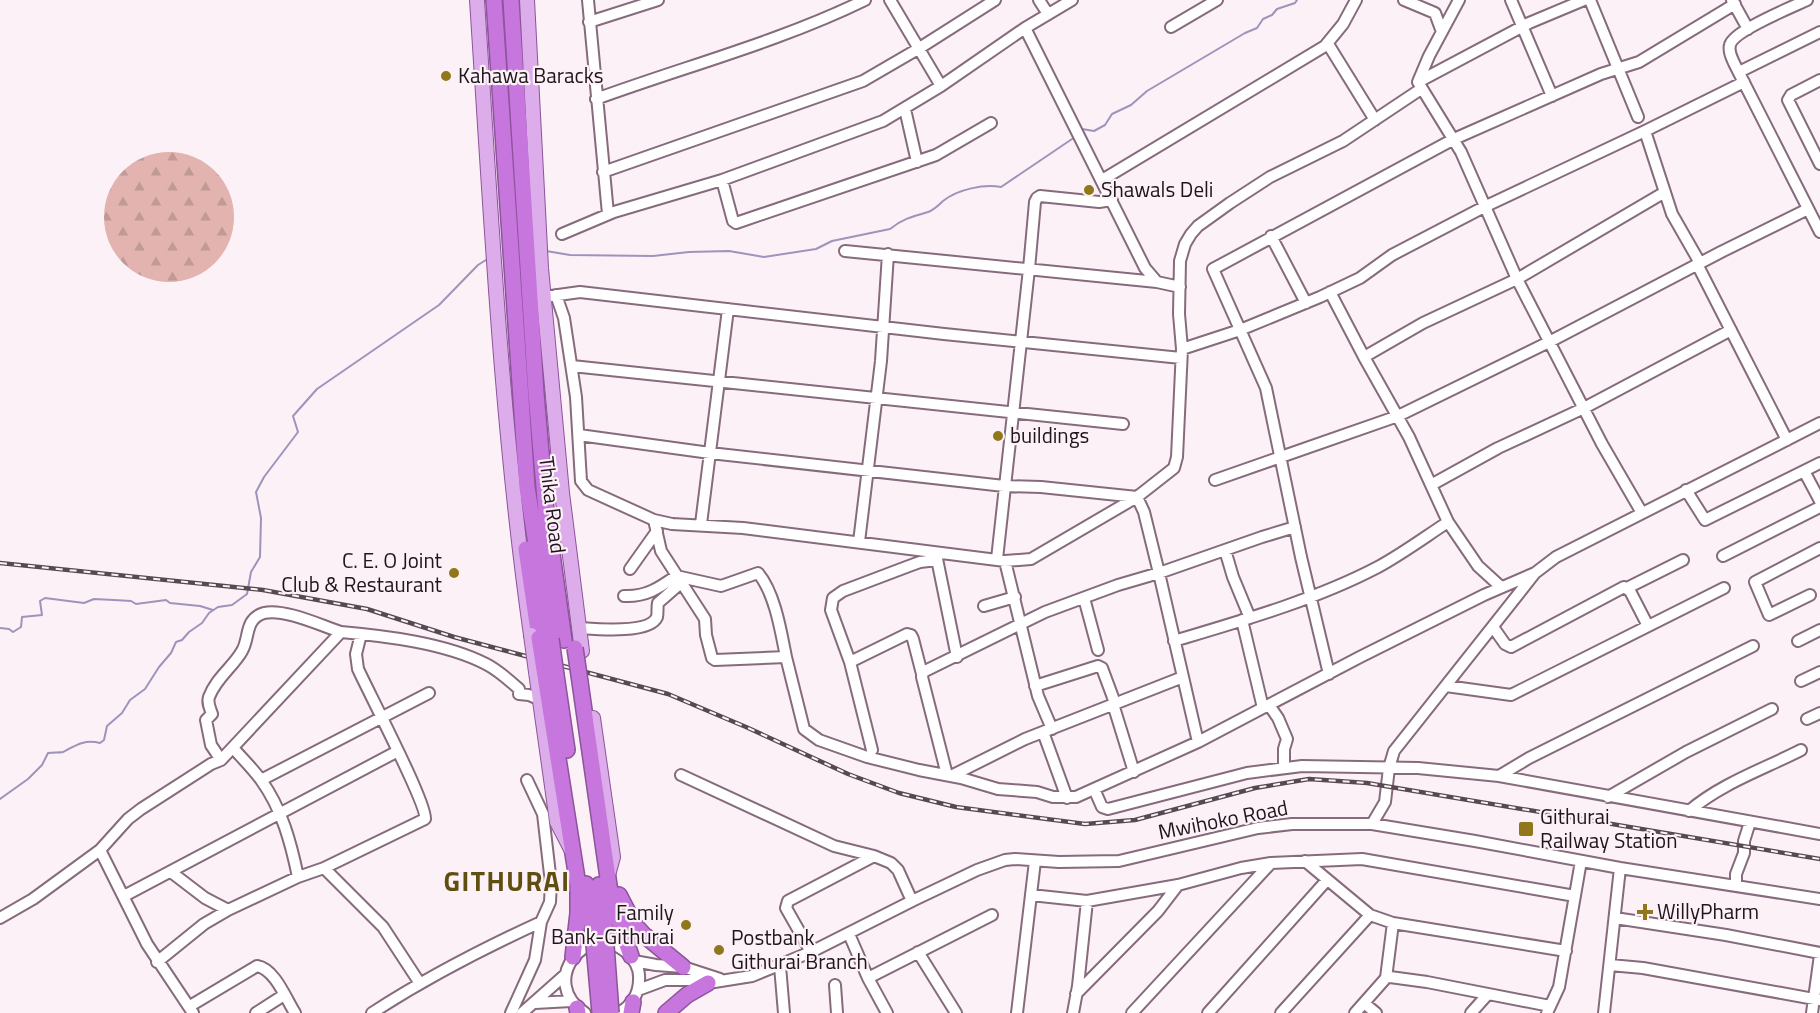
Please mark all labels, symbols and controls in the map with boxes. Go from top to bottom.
place label: Kahawa Baracks [458,59,604,91]
marker: Kahawa Baracks [439,69,453,83]
place label: Shawals Deli [1101,173,1213,205]
marker: Shawals Deli [1082,183,1096,197]
place label: buildings [1010,419,1089,451]
marker: buildings [991,429,1005,443]
street label: Thika Road [531,455,575,555]
place label: C. E. O Joint Club & Restaurant [281,544,443,600]
marker: C. E. O Joint Club & Restaurant [447,566,461,580]
street label: Mwihoko Road [1155,791,1290,847]
place label: Githurai Railway Station [1540,800,1677,856]
marker: Githurai Railway Station [1517,820,1535,838]
district label: GITHURAI [444,860,570,901]
place label: WillyPharm [1657,895,1759,927]
place label: Family Bank-Githurai [551,896,674,952]
marker: WillyPharm [1638,905,1652,919]
marker: Family Bank-Githurai [679,918,693,932]
place label: Postbank Githurai Branch [731,921,868,977]
marker: Postbank Githurai Branch [712,943,726,957]

